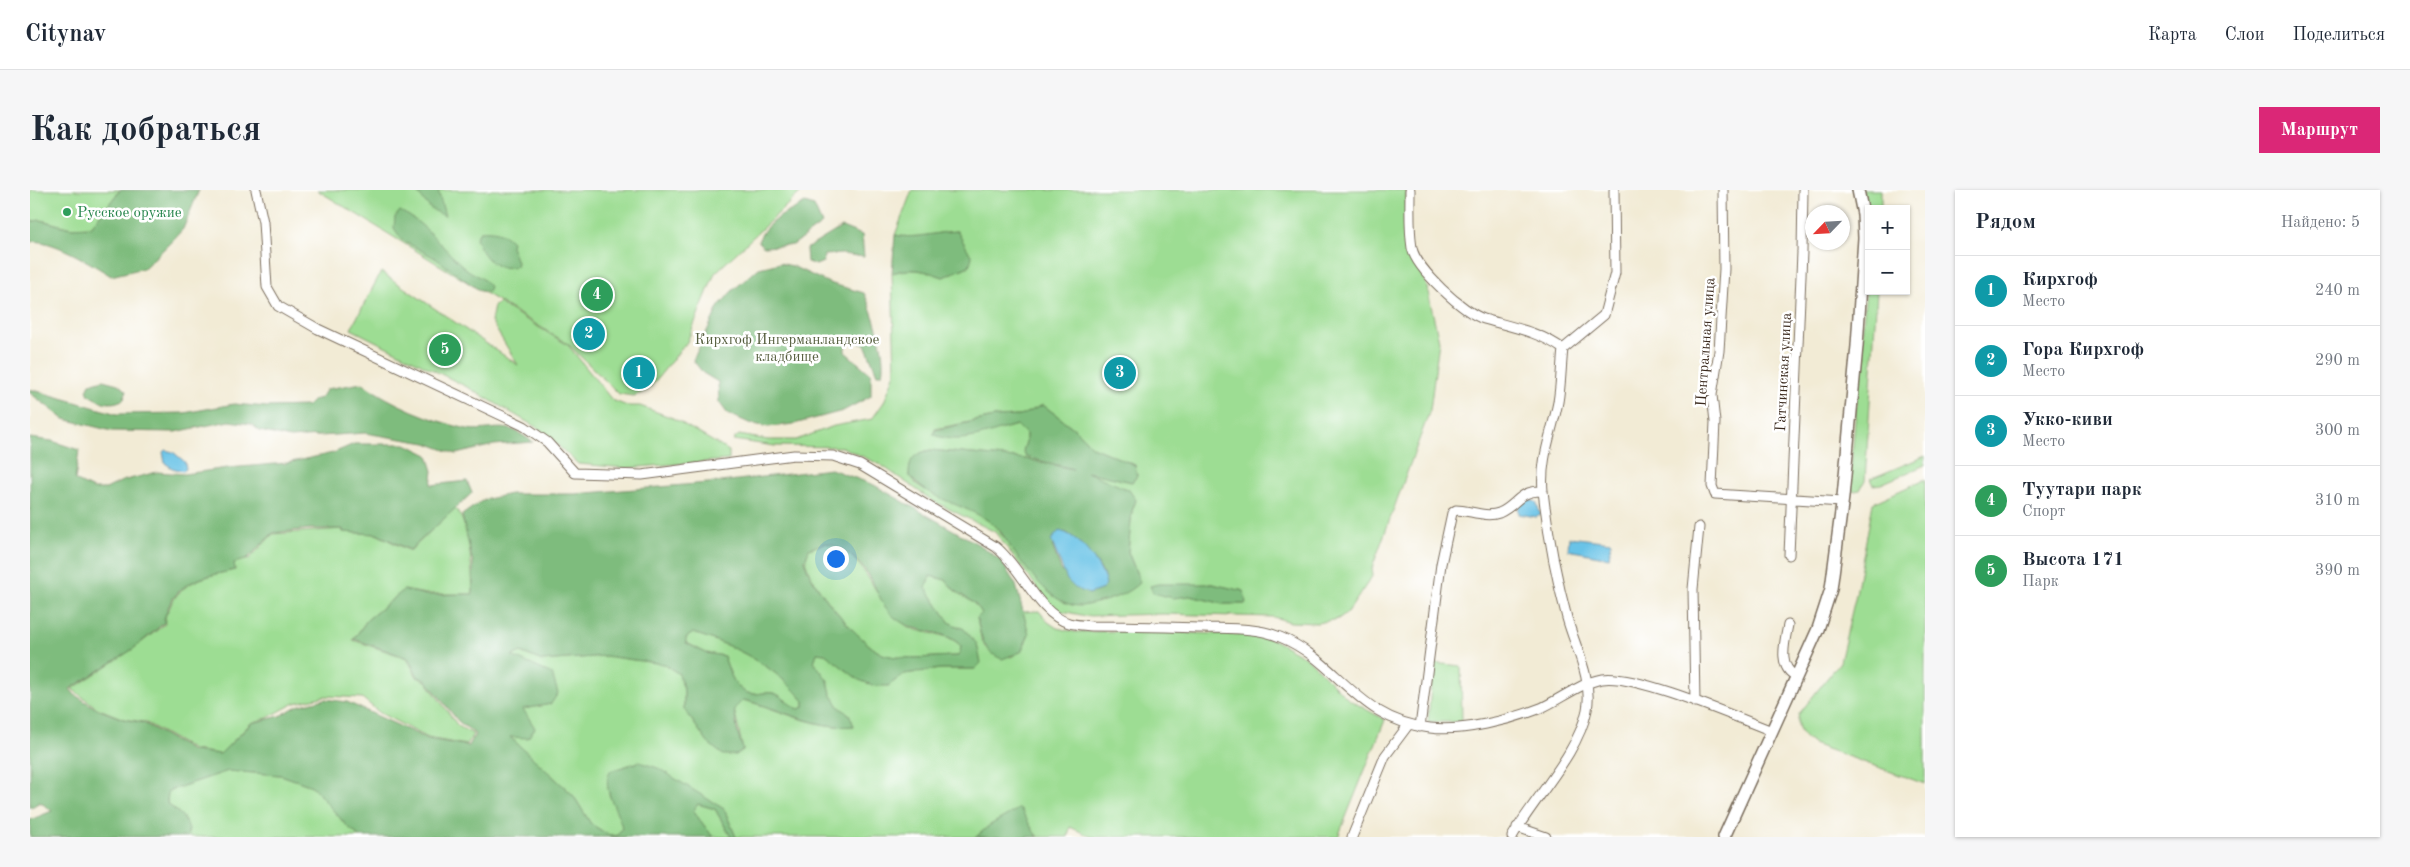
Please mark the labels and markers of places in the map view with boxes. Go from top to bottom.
marker: Русское оружие [61,206,73,218]
place label: Русское оружие [77,206,182,221]
pin: 4 [581,276,613,314]
pin: 2 [573,315,605,353]
pin: 5 [429,331,461,369]
pin: 1 [623,354,655,392]
pin: 3 [1104,354,1136,392]

